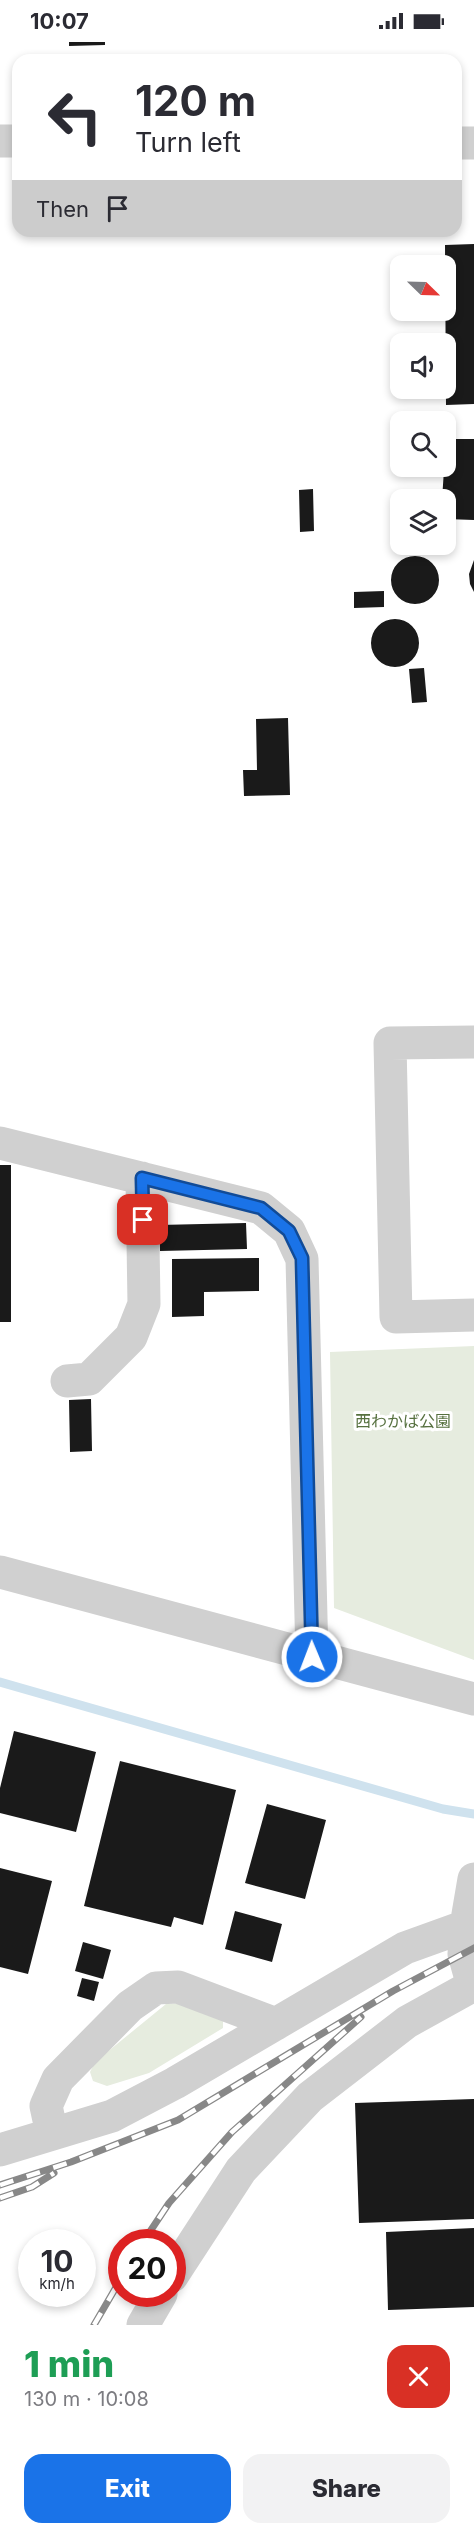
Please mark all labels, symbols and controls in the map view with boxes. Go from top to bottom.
text: 10:07 [30,8,89,34]
text: 120 m [135,75,256,126]
icon: left [36,78,114,156]
text: Turn left [135,126,241,159]
icon: arrive [101,192,134,225]
text: Then [36,196,89,222]
north arrow [390,255,456,321]
map controls [390,255,456,555]
button: sound [390,333,456,399]
button: search [390,411,456,477]
button: layers [390,489,456,555]
pin [117,1194,168,1245]
icon: arrive [126,1203,159,1236]
park label: 西わかば公園 [355,1411,451,1431]
position arrow [280,1625,344,1689]
speed limit sign: 20 [108,2229,186,2307]
text: 10 [40,2243,74,2279]
text: km/h [39,2274,75,2293]
text: 1 min [24,2342,114,2386]
button: close [387,2345,450,2408]
text: 130 m · 10:08 [24,2387,149,2411]
button: Exit [24,2454,231,2523]
button: Share [243,2454,450,2523]

